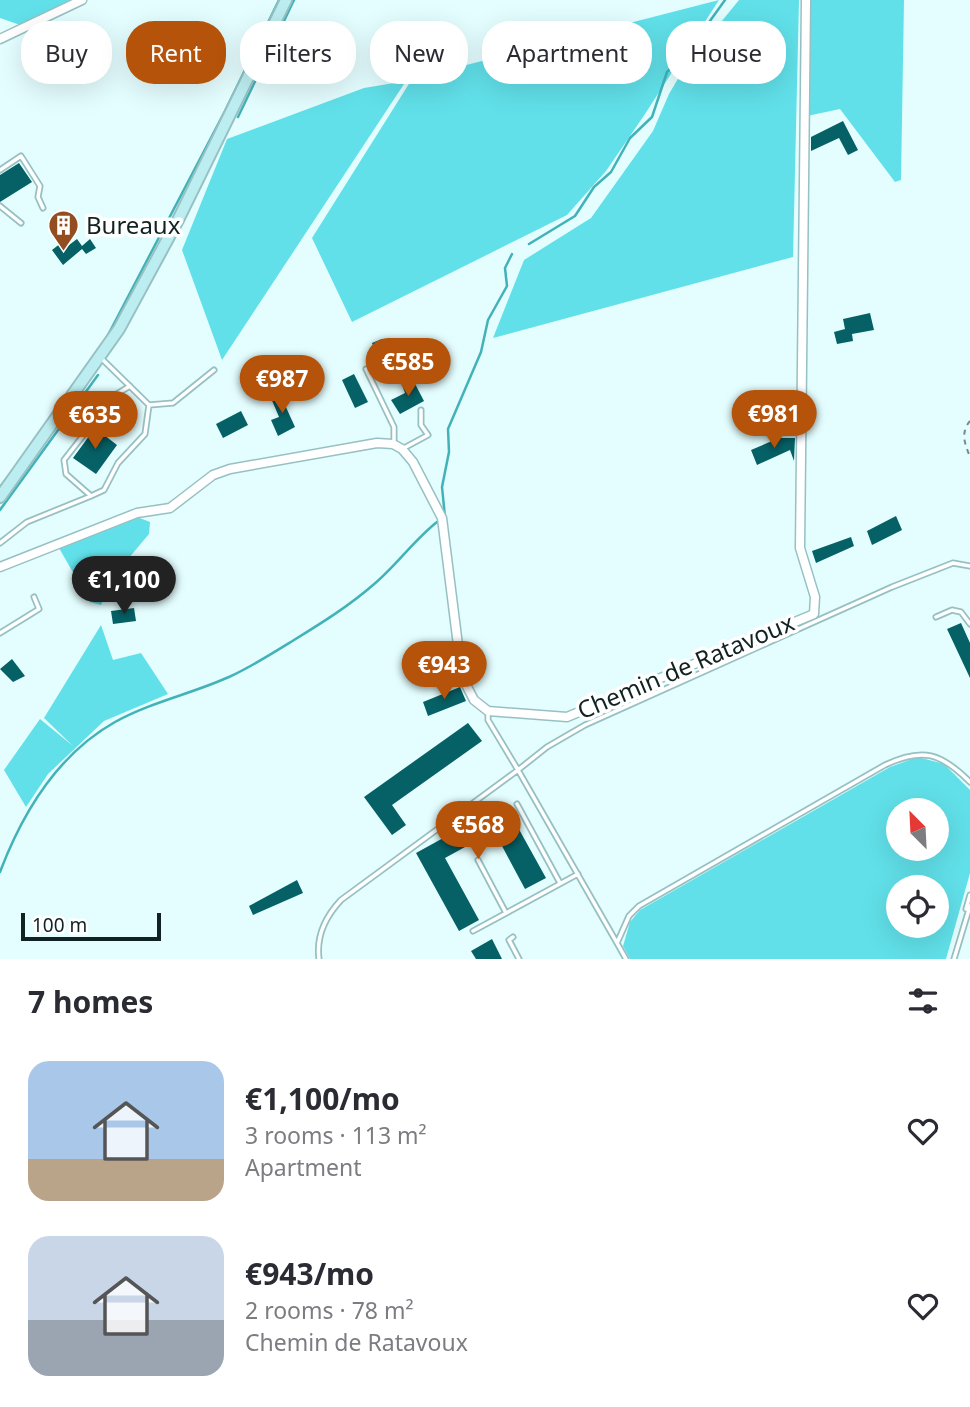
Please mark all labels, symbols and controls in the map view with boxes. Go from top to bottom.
chip: Buy [21,21,112,84]
chip: Rent [126,21,226,84]
chip: Filters [240,21,356,84]
chip: New [370,21,468,84]
chip: Apartment [482,21,652,84]
chip: House [666,21,786,84]
place label: Bureaux [86,208,181,241]
building icon: Bureaux [46,209,80,253]
pin: €585 [367,338,449,398]
text: €585 [382,345,434,377]
pin: €987 [241,356,323,415]
text: €987 [256,362,308,394]
pin: €981 [733,391,815,450]
pin: €635 [54,392,136,451]
text: €981 [748,397,800,429]
text: €635 [69,398,121,430]
pin: €1,100 [67,556,181,616]
text: €1,100 [88,563,160,595]
street label: Chemin de Ratavoux [572,605,799,726]
pin: €943 [403,642,485,701]
text: €943 [418,648,470,680]
north arrow [886,798,948,861]
map controls [886,798,949,938]
pin: €568 [437,802,519,861]
text: €568 [452,808,504,840]
button: locate [886,875,949,938]
scale bar [21,910,161,942]
text: 100 m [32,912,87,938]
text: 7 homes [28,981,153,1022]
icon: filters [904,982,942,1020]
text: €1,100/mo [245,1078,400,1119]
icon: home [84,1089,168,1173]
icon: heart [904,1112,942,1150]
text: 3 rooms · 113 m² [245,1119,427,1151]
text: Apartment [245,1151,362,1183]
text: €943/mo [245,1253,374,1294]
icon: home [84,1264,168,1348]
icon: heart [904,1287,942,1325]
text: 2 rooms · 78 m² [245,1294,414,1326]
text: Chemin de Ratavoux [245,1326,468,1358]

